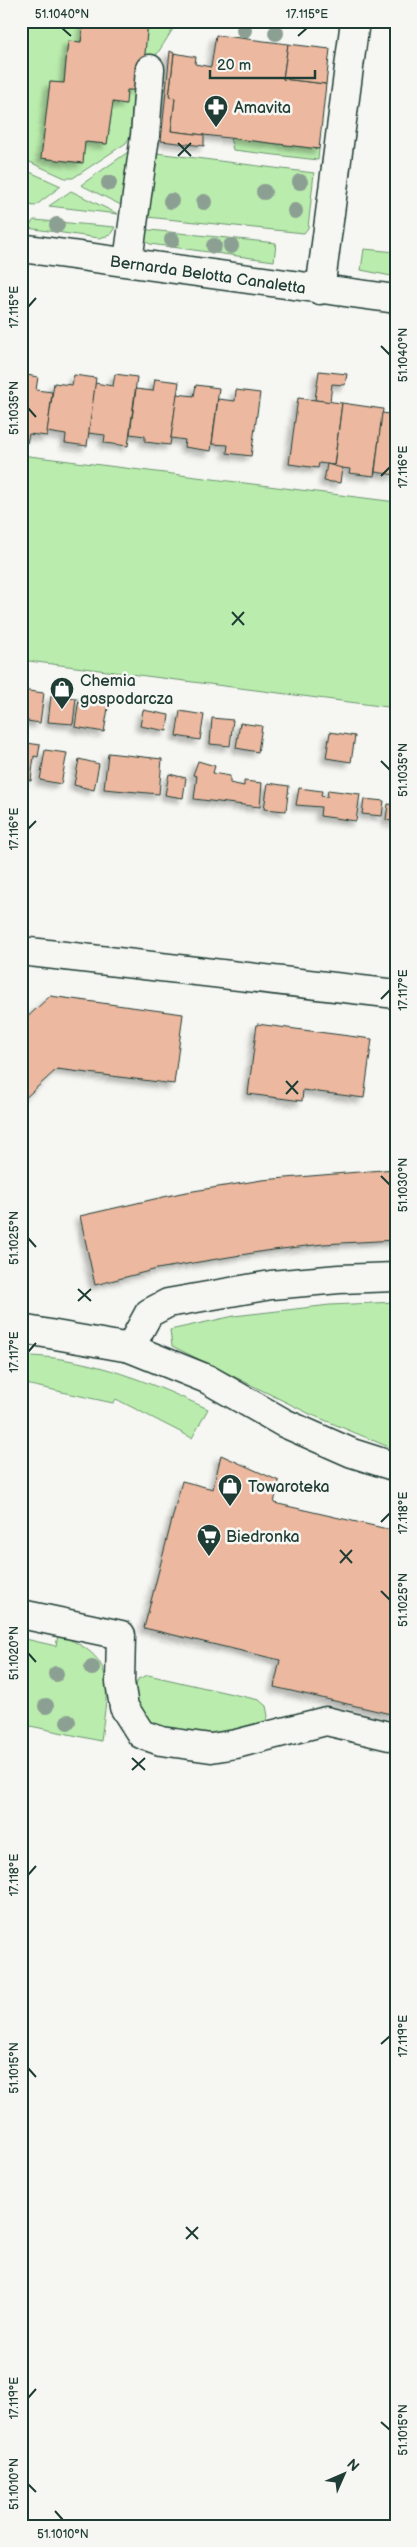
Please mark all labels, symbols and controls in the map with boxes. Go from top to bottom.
text: 51.1040°N [35,7,89,22]
text: 17.115°E [286,7,328,22]
scale bar [210,48,314,80]
text: 20 m [217,56,251,75]
pharmacy icon: Amavita [203,94,229,128]
place label: Amavita [234,99,291,118]
street label: Bernarda Belotta Canaletta [109,252,307,299]
text: 17.115°E [7,286,22,328]
text: 51.1040°N [396,328,411,382]
text: 51.1035°N [7,381,22,435]
text: 17.116°E [396,446,411,488]
place label: Chemia gospodarcza [80,672,173,709]
shop icon: Chemia gospodarcza [49,676,75,710]
text: 51.1035°N [396,743,411,797]
text: 17.116°E [7,808,22,850]
text: 17.117°E [396,969,411,1011]
text: 51.1030°N [396,1158,411,1212]
text: 51.1025°N [7,1211,22,1265]
text: 17.117°E [7,1331,22,1373]
shop icon: Towaroteka [217,1473,243,1507]
place label: Towaroteka [248,1478,330,1497]
text: 17.118°E [396,1492,411,1534]
supermarket icon: Biedronka [196,1523,222,1557]
place label: Biedronka [226,1528,300,1547]
text: 51.1025°N [396,1573,411,1627]
text: 51.1020°N [7,1626,22,1680]
text: 17.118°E [7,1854,22,1896]
text: 17.119°E [396,2015,411,2057]
text: 51.1015°N [7,2042,22,2094]
text: 17.119°E [7,2377,22,2419]
text: 51.1015°N [396,2404,411,2456]
north arrow [320,2450,370,2500]
text: N [343,2455,363,2475]
text: 51.1010°N [7,2458,22,2510]
text: 51.1010°N [37,2527,89,2542]

